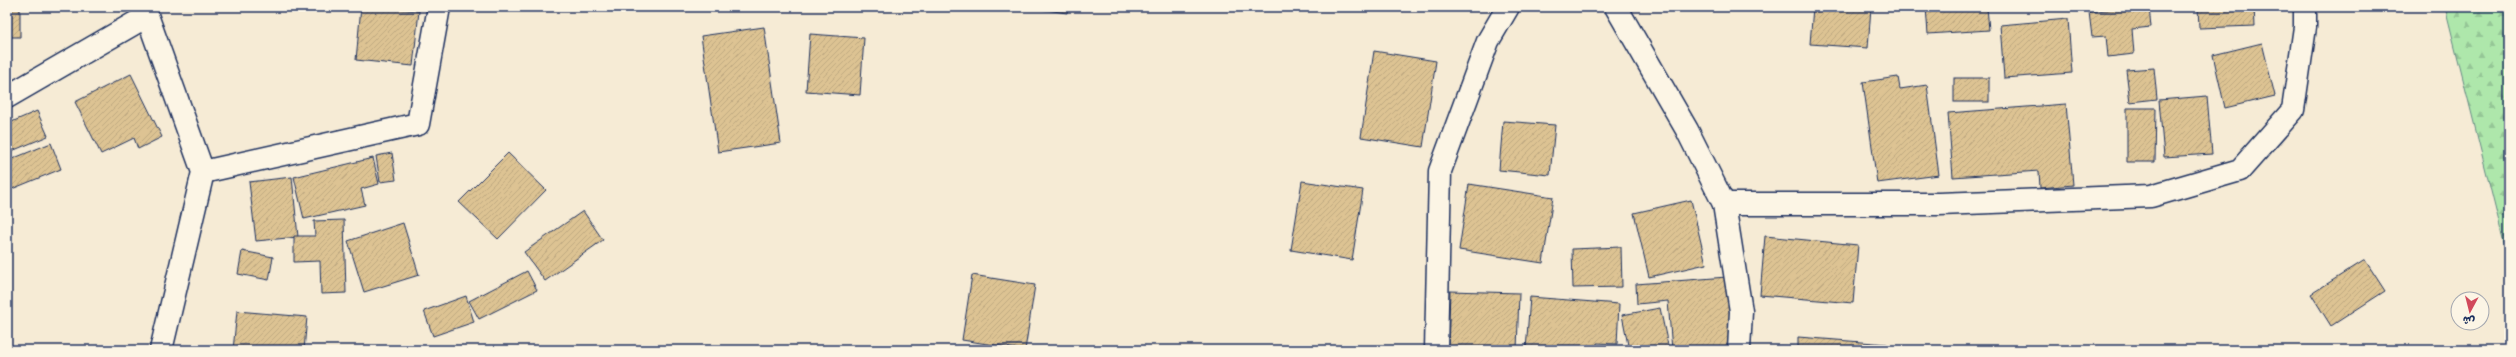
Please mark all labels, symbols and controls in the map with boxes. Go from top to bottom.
north arrow [2450,291,2490,331]
text: ش [2462,312,2476,331]

